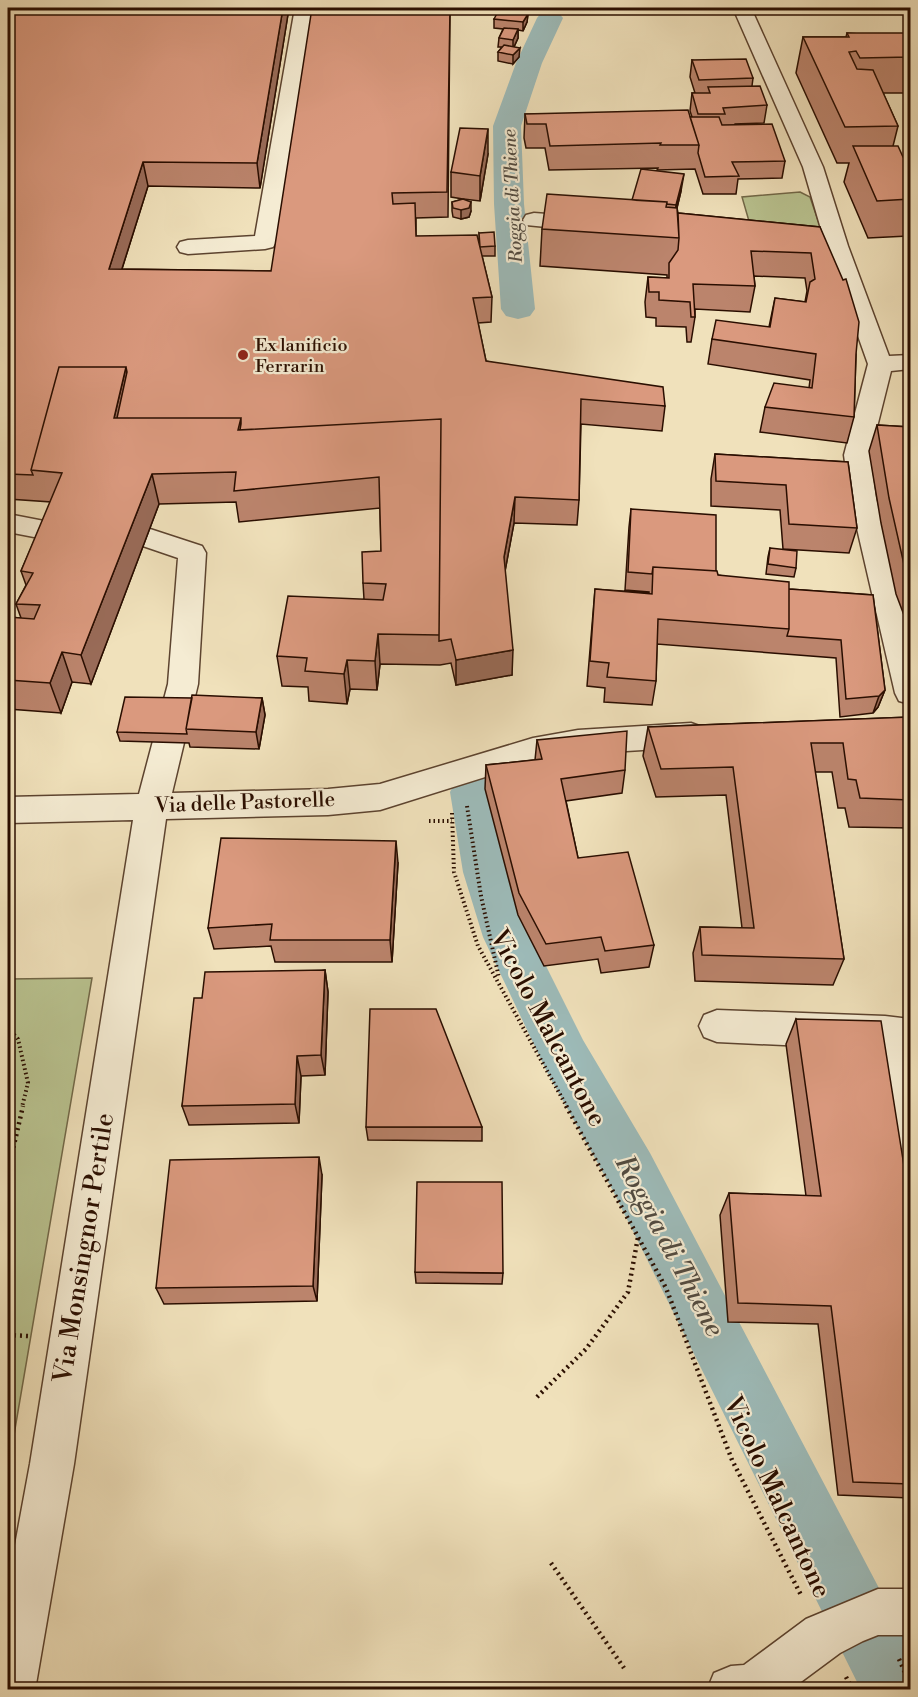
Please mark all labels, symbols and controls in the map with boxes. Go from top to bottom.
water label: Roggia di Thiene [498,128,528,264]
place label: Ex lanificio Ferrarin [255,334,348,378]
marker: Ex lanificio Ferrarin [236,348,250,362]
street label: Via delle Pastorelle [153,787,336,819]
street label: Vicolo Malcantone [482,923,613,1132]
street label: Via Monsingnor Pertile [47,1111,121,1386]
water label: Roggia di Thiene [606,1149,731,1343]
street label: Vicolo Malcantone [716,1390,838,1603]

